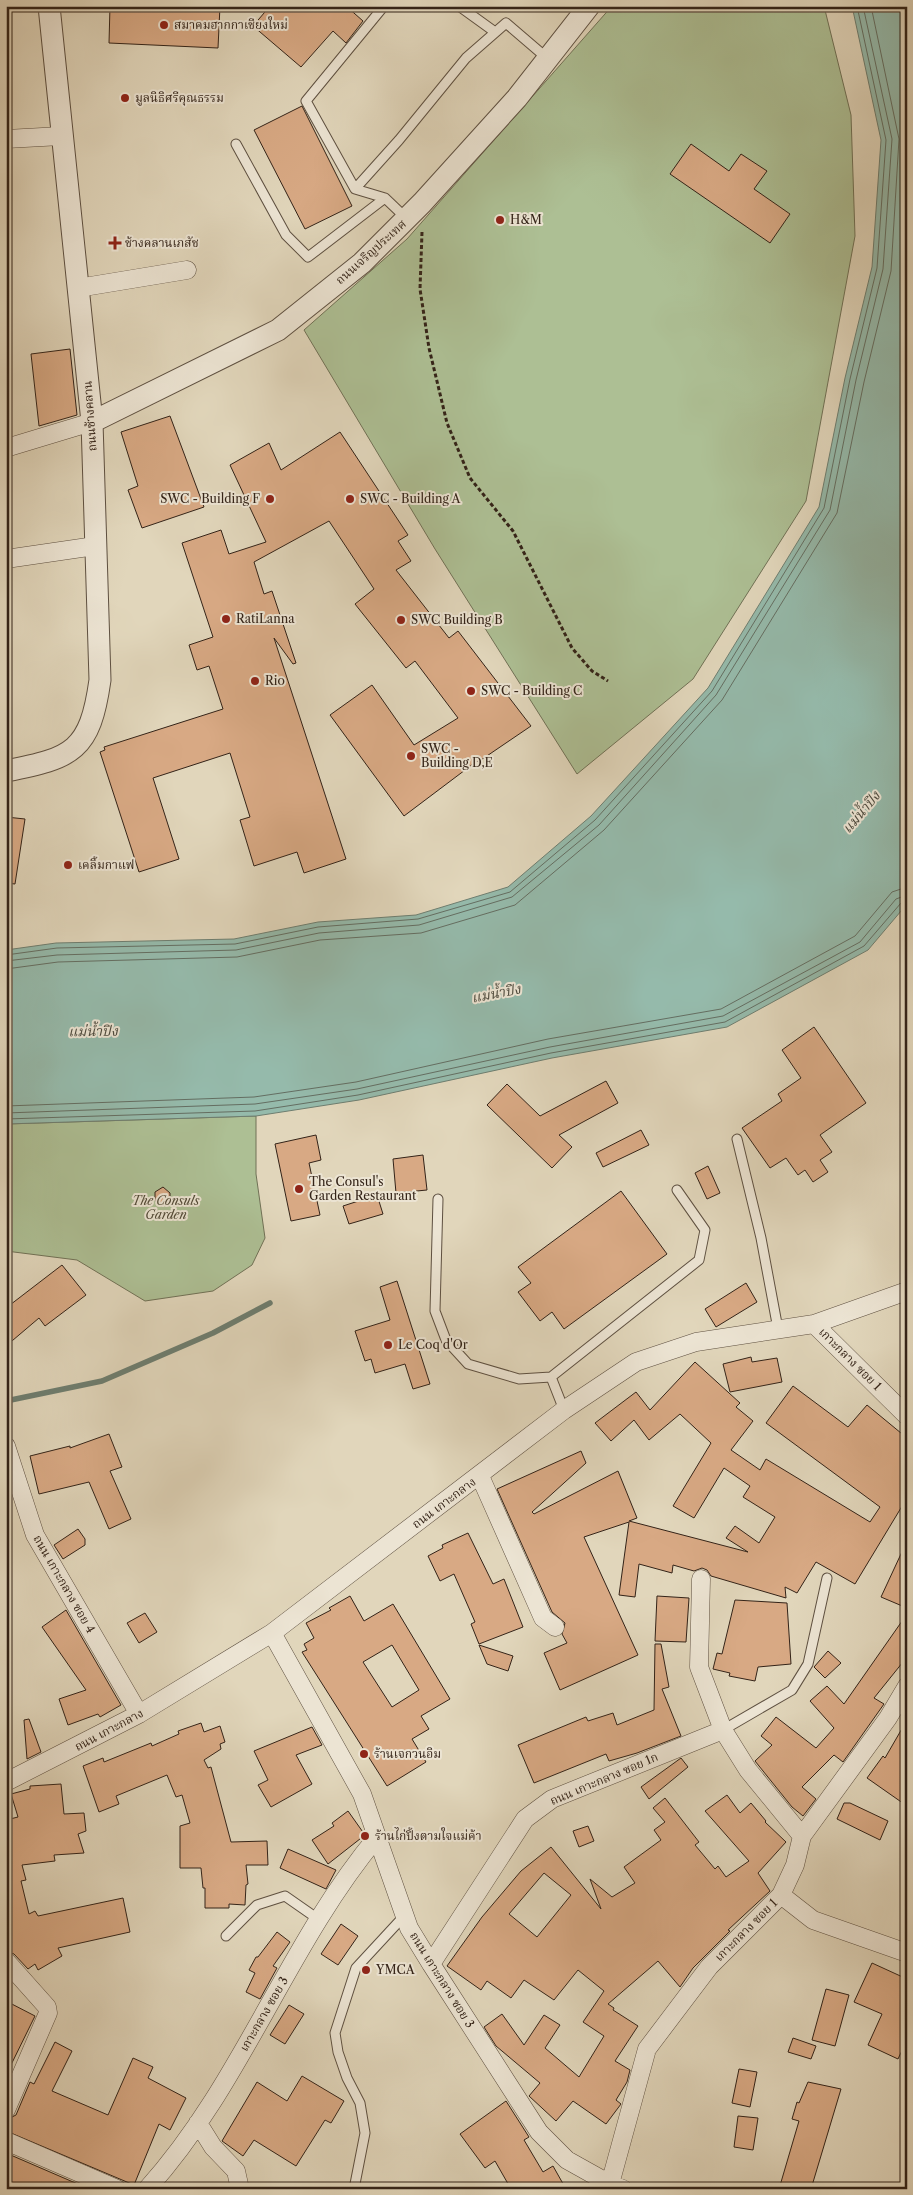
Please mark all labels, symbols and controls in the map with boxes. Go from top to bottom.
place label: สมาคมฮากกาเชียงใหม่ [174,16,288,32]
marker: สมาคมฮากกาเชียงใหม่ [158,19,170,31]
place label: มูลนิธิศรีคุณธรรม [135,90,224,106]
marker: มูลนิธิศรีคุณธรรม [119,92,131,104]
place label: H&M [510,212,542,227]
marker: H&M [494,214,506,226]
street label: ถนนเจริญประเทศ [332,216,409,287]
place label: ช้างคลานเภสัช [125,235,199,250]
marker: ช้างคลานเภสัช [109,237,121,249]
street label: ถนนช้างคลาน [80,380,99,452]
place label: SWC - Building F [160,491,260,506]
place label: SWC - Building A [360,491,462,506]
marker: SWC - Building F [264,493,276,505]
marker: SWC - Building A [344,493,356,505]
place label: RatiLanna [236,611,295,626]
place label: SWC Building B [411,612,503,627]
marker: RatiLanna [220,613,232,625]
marker: SWC Building B [395,614,407,626]
place label: Rio [265,673,285,688]
marker: Rio [249,675,261,687]
place label: SWC - Building C [481,683,582,698]
marker: SWC - Building C [465,685,477,697]
place label: SWC - Building D,E [421,741,493,770]
marker: SWC - Building D,E [405,750,417,762]
water label: แม่น้ำปิง [837,786,885,837]
place label: เคลิ้มกาแฟ [78,856,134,872]
marker: เคลิ้มกาแฟ [62,859,74,871]
water label: แม่น้ำปิง [470,978,523,1007]
water label: แม่น้ำปิง [68,1021,119,1040]
place label: The Consul's Garden Restaurant [309,1174,417,1203]
marker: The Consul's Garden Restaurant [293,1183,305,1195]
park label: The Consuls Garden [132,1193,200,1222]
street label: เกาะกลาง ซอย 1 [816,1324,885,1393]
place label: Le Coq d'Or [398,1337,468,1352]
marker: Le Coq d'Or [382,1339,394,1351]
street label: ถนน เกาะกลาง [409,1474,479,1531]
street label: ถนน เกาะกลาง ซอย 4 [30,1532,99,1635]
street label: ถนน เกาะกลาง [72,1705,146,1754]
place label: ร้านเจกวนอิม [374,1746,441,1761]
marker: ร้านเจกวนอิม [358,1748,370,1760]
street label: ถนน เกาะกลาง ซอย 1ก [547,1749,660,1808]
place label: ร้านไก่ปิ้งตามใจแม่ค้า [375,1827,482,1843]
marker: ร้านไก่ปิ้งตามใจแม่ค้า [359,1830,371,1842]
street label: เกาะกลาง ซอย 1 [711,1895,780,1964]
street label: ถนน เกาะกลาง ซอย 3 [407,1929,478,2030]
place label: YMCA [375,1962,416,1977]
marker: YMCA [360,1964,372,1976]
street label: เกาะกลาง ซอย 3 [236,1974,291,2054]

